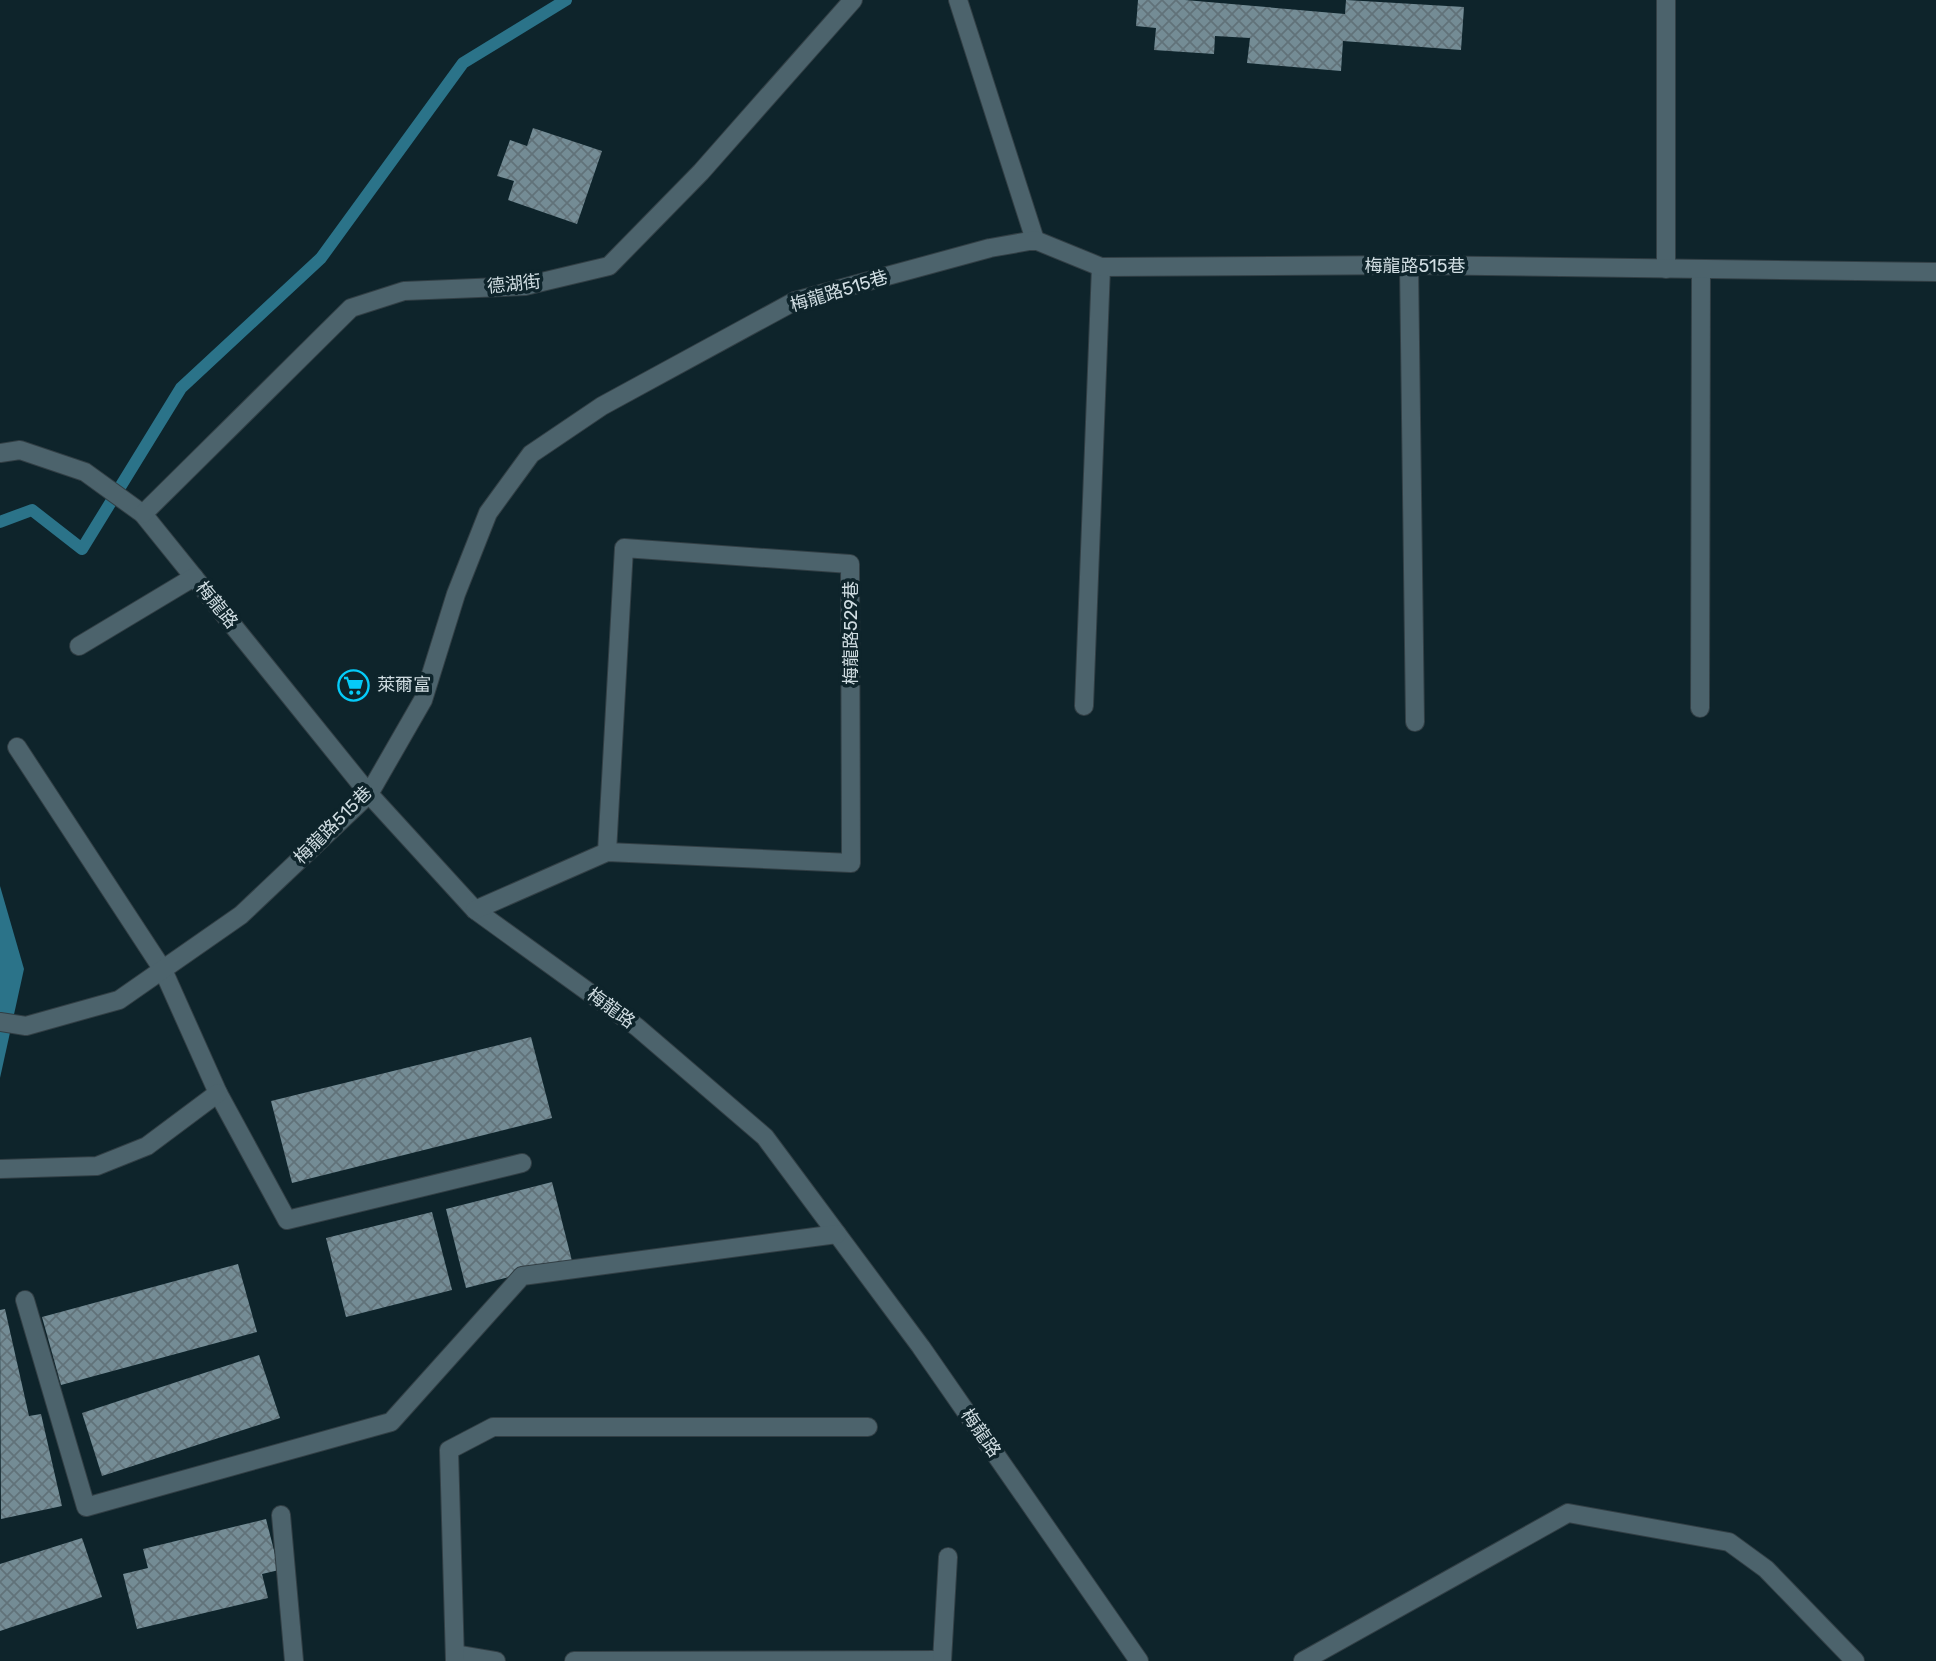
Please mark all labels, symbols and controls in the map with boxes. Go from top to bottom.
street label: 梅龍路515巷 [1365,255,1465,277]
street label: 梅龍路515巷 [788,266,890,316]
street label: 德湖街 [486,270,542,298]
street label: 梅龍路 [191,577,243,633]
street label: 梅龍路529巷 [840,581,862,685]
supermarket icon: 萊爾富 [337,668,371,702]
place label: 萊爾富 [377,674,431,696]
street label: 梅龍路515巷 [290,782,376,868]
street label: 梅龍路 [583,983,639,1033]
street label: 梅龍路 [957,1405,1005,1461]

